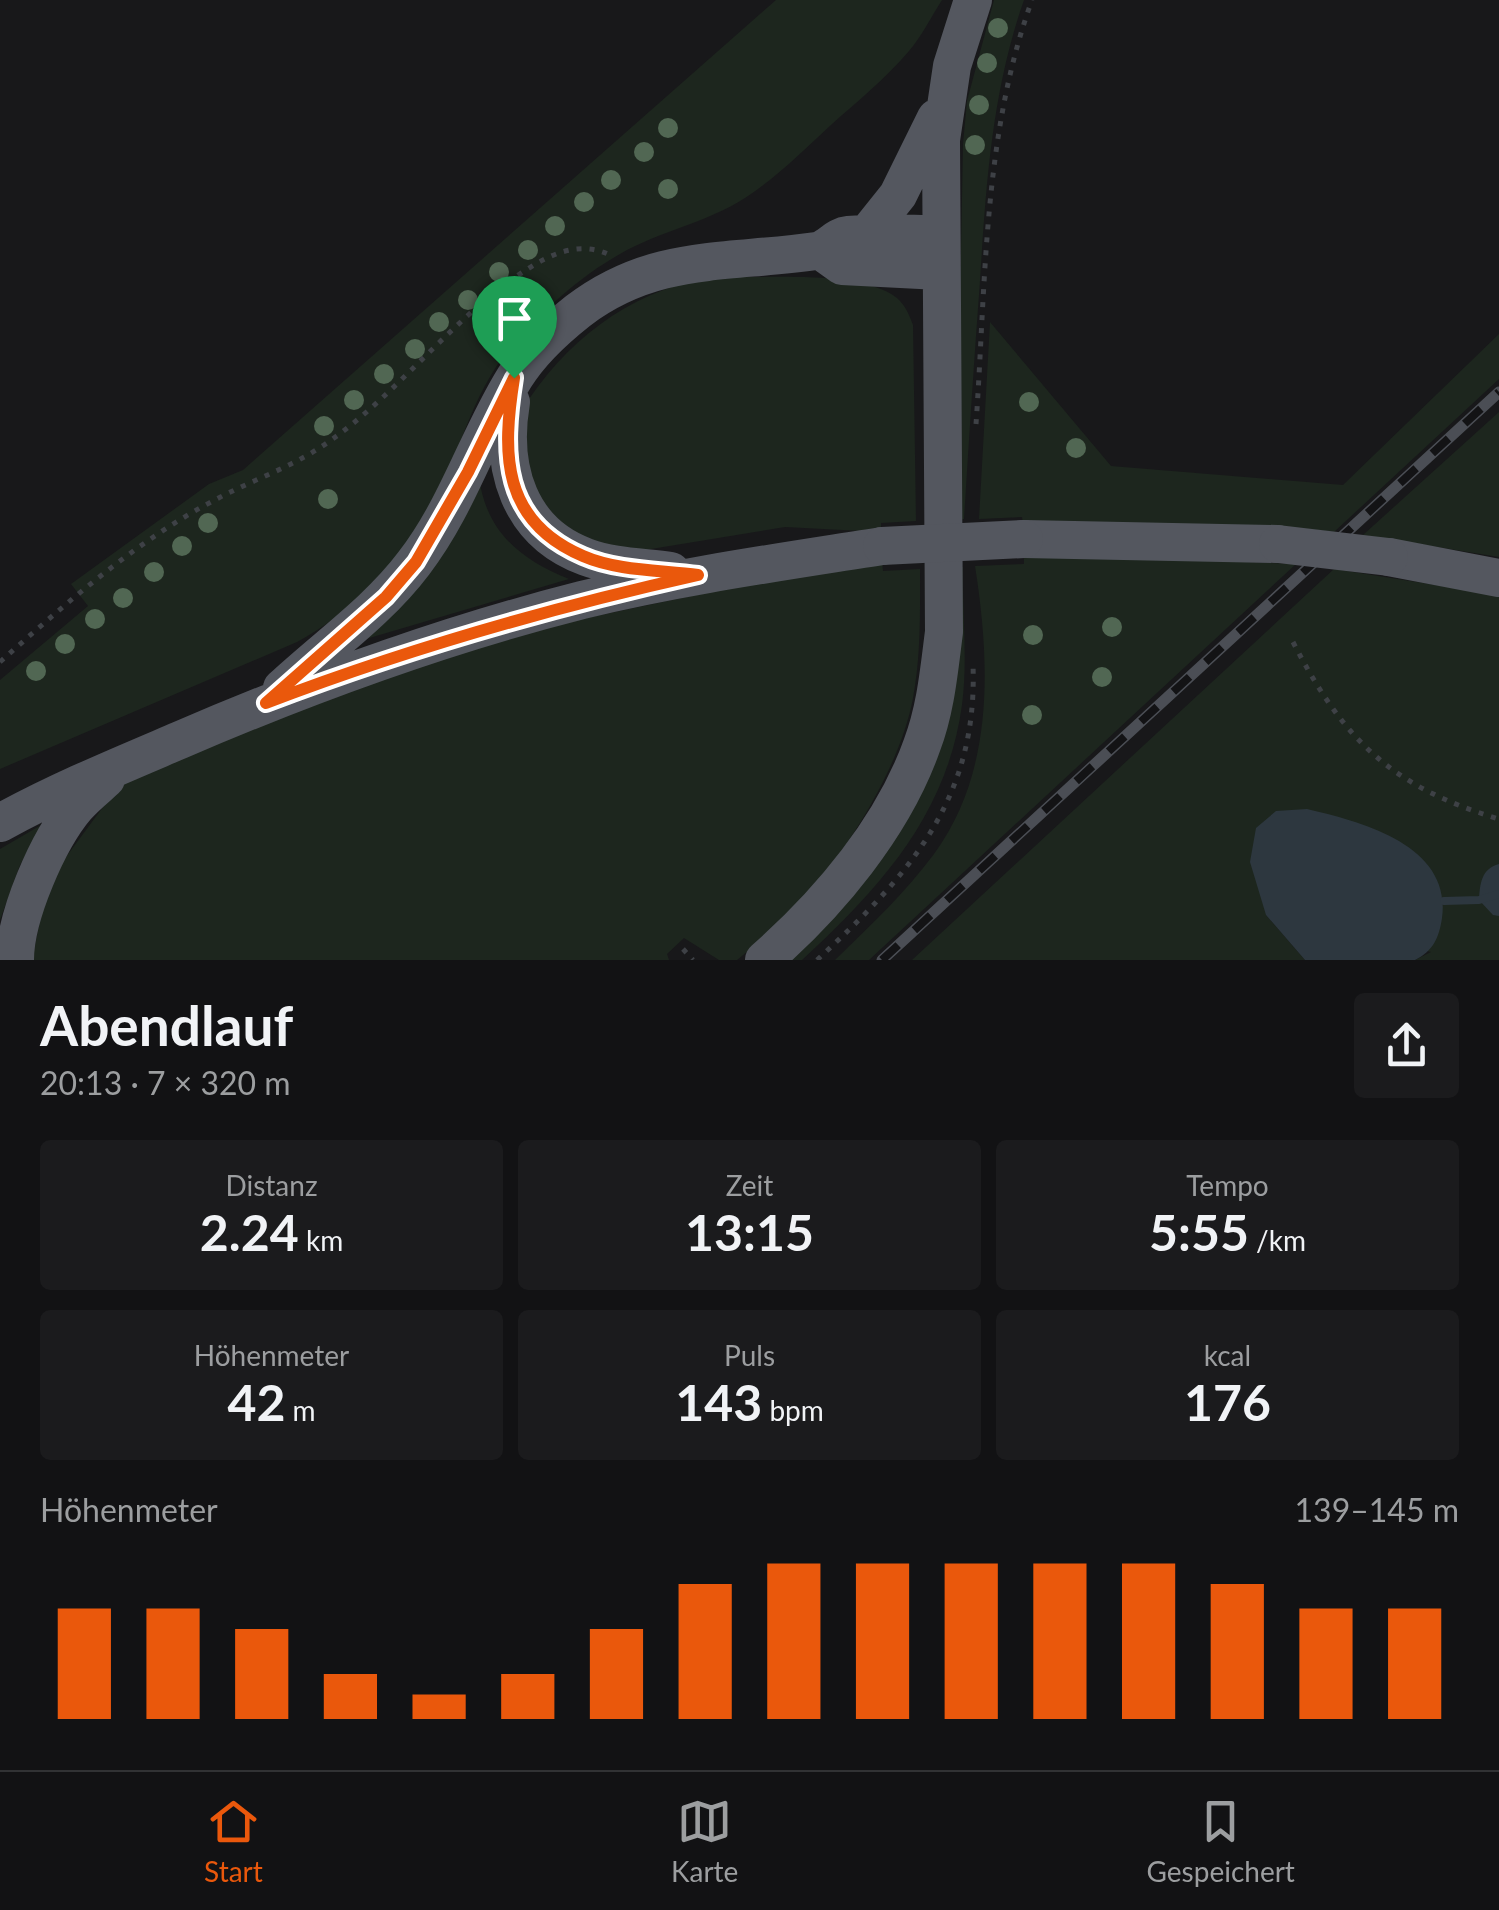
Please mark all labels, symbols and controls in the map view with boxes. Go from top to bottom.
pin [472,276,557,379]
icon: arrive [487,291,542,346]
text: Abendlauf [40,992,293,1058]
button: share [1354,993,1459,1098]
text: 20:13 · 7 × 320 m [40,1063,291,1102]
text: Distanz [225,1168,318,1202]
text: Zeit [726,1168,773,1202]
text: Tempo [1186,1168,1269,1202]
text: 2.24 [200,1202,299,1262]
text: 13:15 [685,1202,814,1262]
text: 5:55 [1149,1202,1249,1262]
text: km [299,1223,343,1257]
text: /km [1249,1223,1306,1257]
text: Höhenmeter [194,1338,349,1372]
text: Puls [724,1338,775,1372]
text: kcal [1204,1338,1251,1372]
text: 42 [227,1372,285,1432]
text: 143 [675,1372,762,1432]
text: 176 [1184,1372,1271,1432]
text: m [285,1393,316,1427]
text: bpm [762,1393,824,1427]
text: Höhenmeter [40,1490,218,1529]
text: 139–145 m [1295,1490,1459,1529]
tab: Start [204,1794,263,1888]
tab: Karte [671,1794,738,1888]
tab: Gespeichert [1147,1794,1295,1888]

